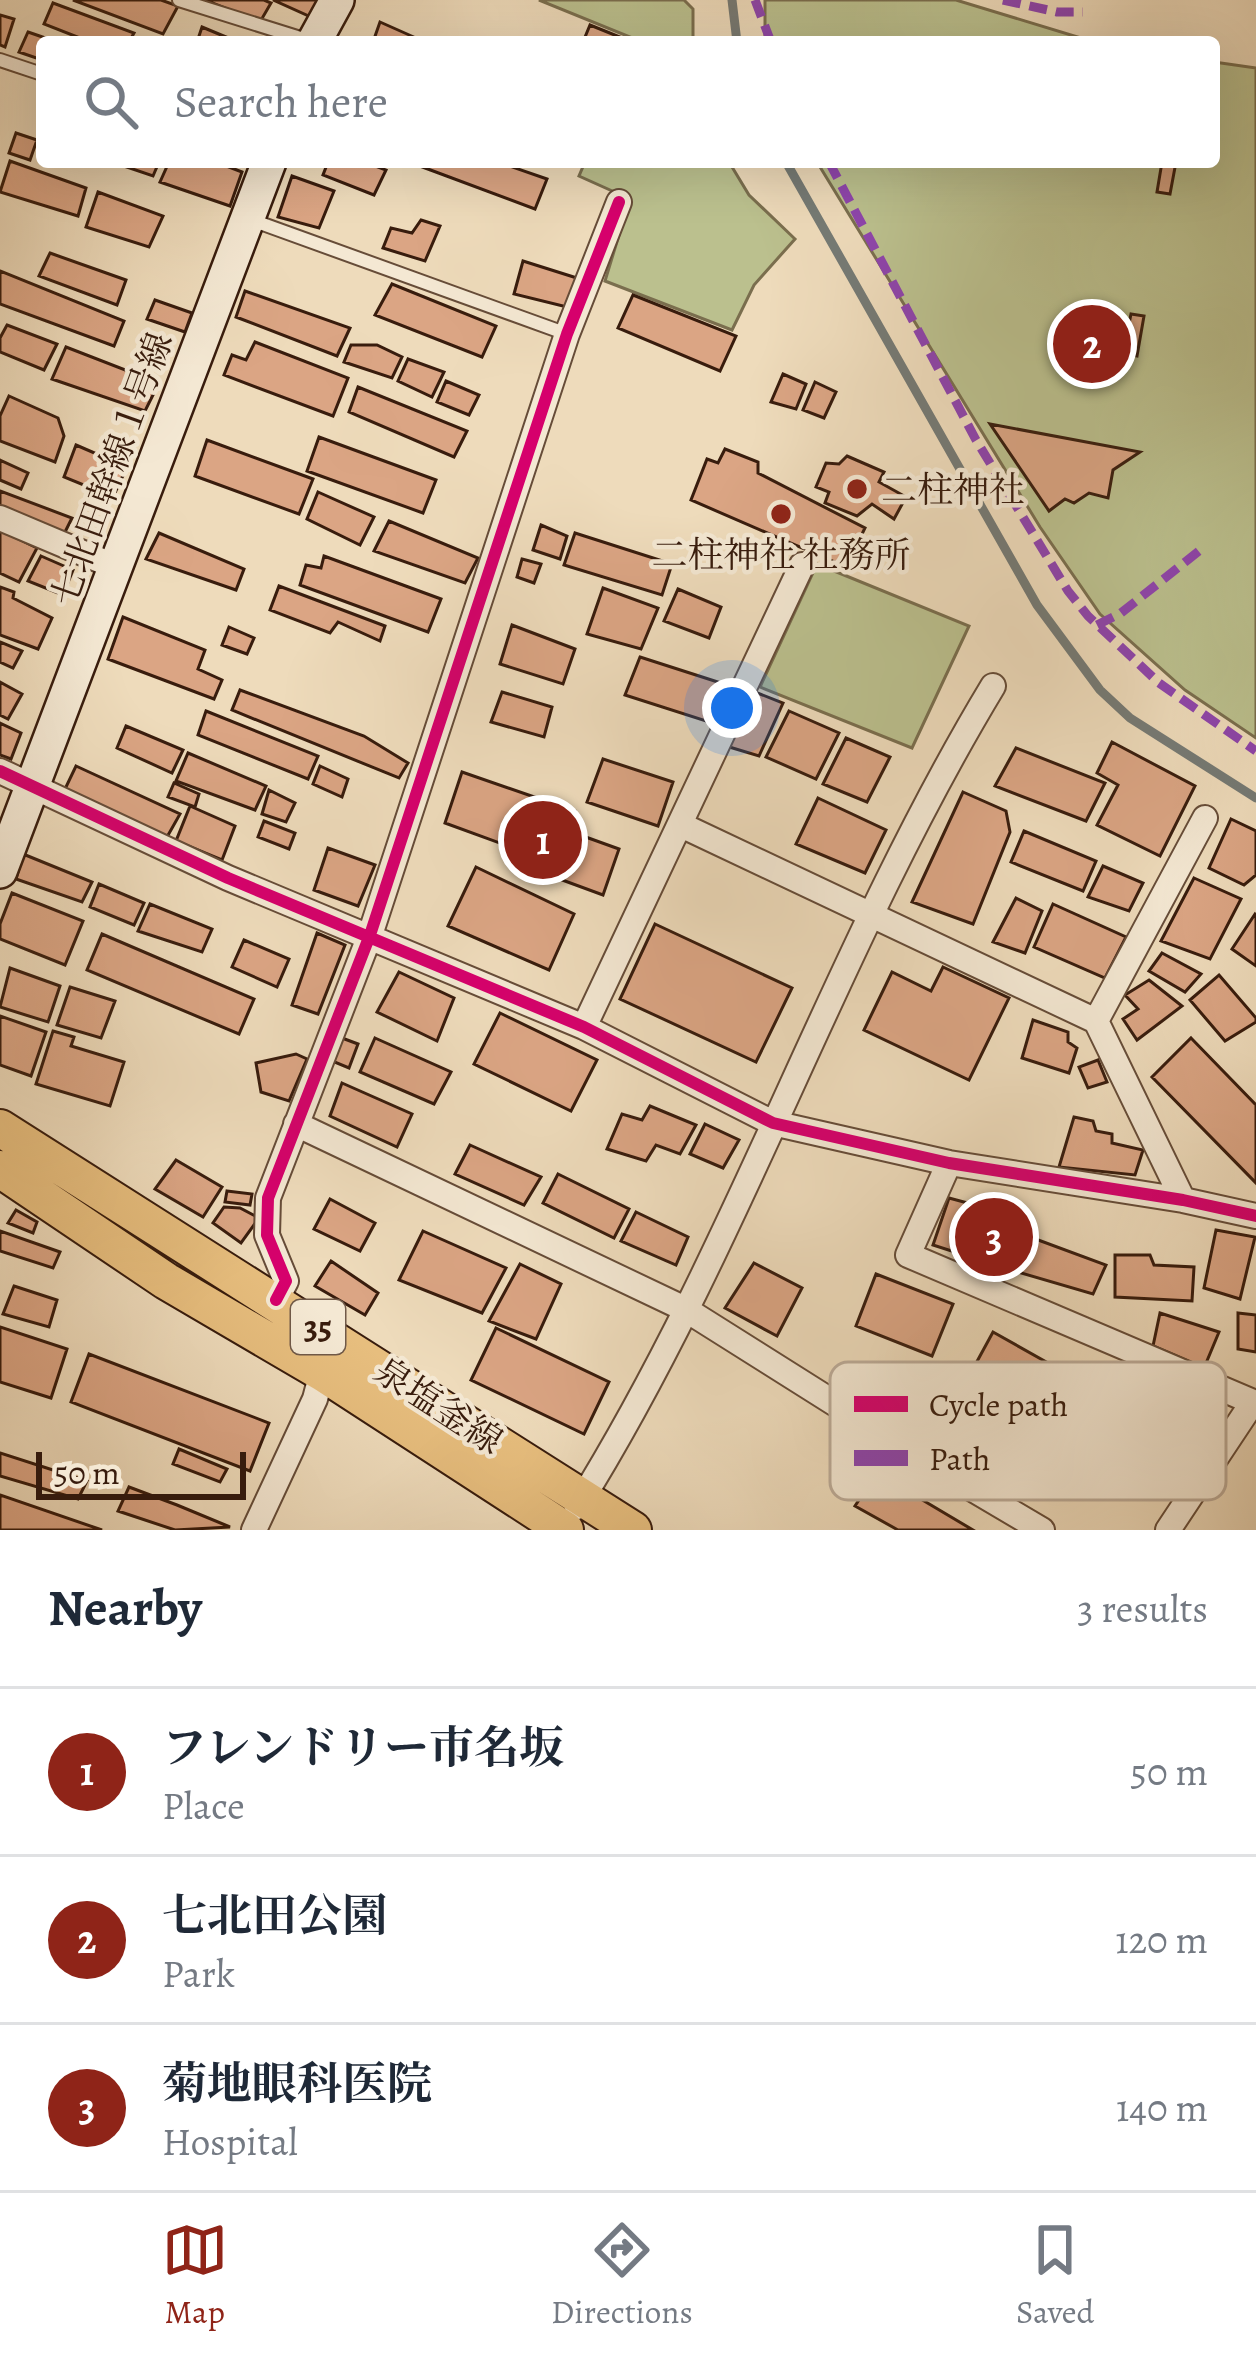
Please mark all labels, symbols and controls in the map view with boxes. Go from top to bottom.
search box [36,36,1220,168]
icon: search [78,69,144,135]
text: Search here [174,71,388,133]
pin: 2 [1053,299,1131,389]
street label: 七北田幹線１号線 [39,325,184,613]
place label: 二柱神社 [881,465,1025,514]
marker: 二柱神社 [844,476,870,502]
marker: 二柱神社 社務所 [768,501,794,527]
place label: 二柱神社 社務所 [651,530,911,579]
your location [702,678,762,738]
pin: 1 [504,795,582,885]
pin: 3 [955,1192,1033,1282]
road number: 35 [291,1300,345,1354]
street label: 泉塩釜線 [365,1346,512,1465]
legend [830,1362,1226,1500]
text: Cycle path [929,1382,1068,1427]
text: Path [929,1436,990,1481]
scale bar [36,1446,246,1499]
text: 50 m [54,1450,120,1495]
text: Nearby [48,1573,202,1643]
text: 3 results [1077,1582,1208,1635]
text: フレンドリー市名坂 [162,1717,564,1779]
text: 1 [80,1745,94,1798]
text: 50 m [1130,1745,1208,1798]
text: Place [162,1779,245,1832]
text: 七北田公園 [162,1885,387,1947]
text: 2 [78,1913,96,1966]
text: 120 m [1115,1913,1208,1966]
text: Park [162,1947,235,2000]
text: 菊地眼科医院 [162,2053,432,2115]
text: 3 [79,2081,95,2134]
text: 140 m [1116,2081,1208,2134]
text: Hospital [162,2115,298,2168]
tab: Map [162,2217,228,2334]
tab: Directions [551,2217,693,2334]
tab: Saved [1016,2217,1094,2334]

